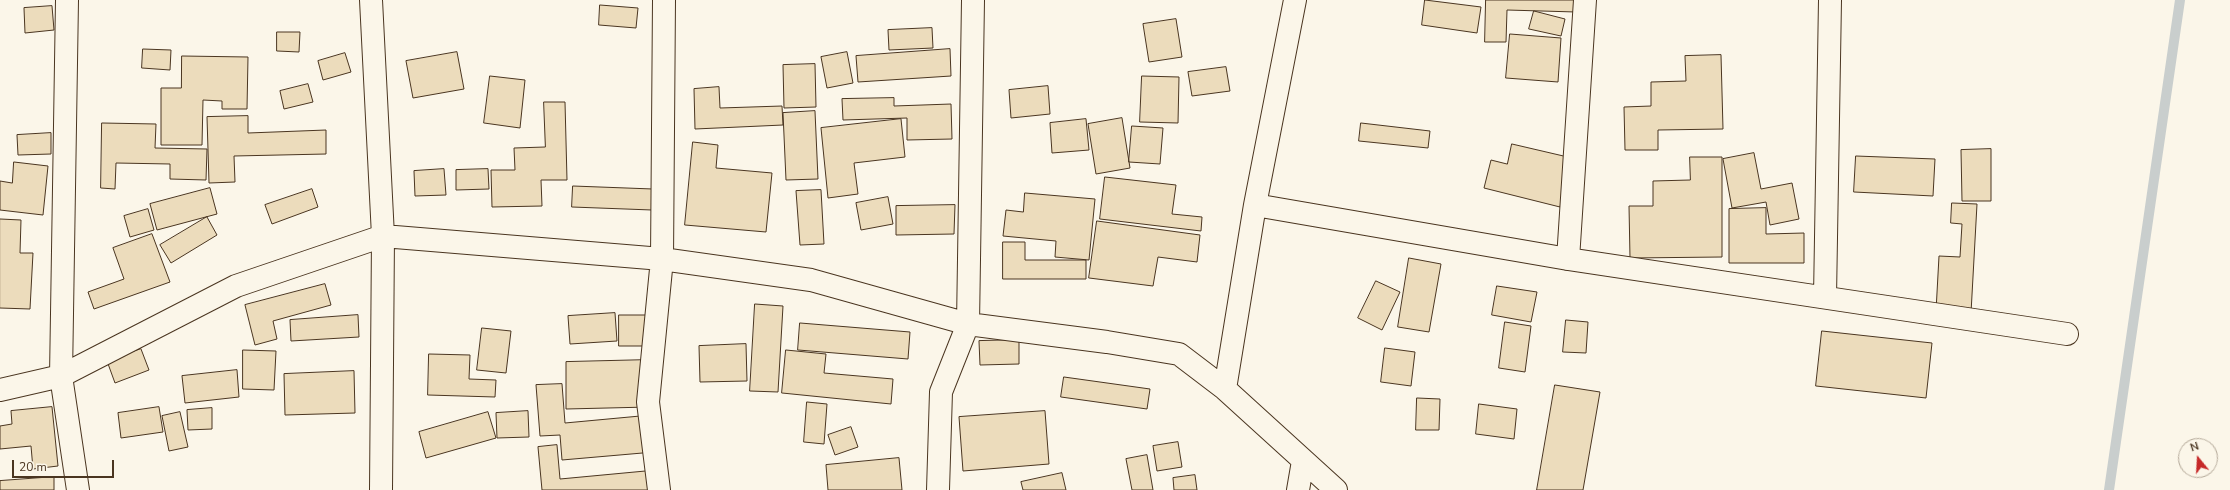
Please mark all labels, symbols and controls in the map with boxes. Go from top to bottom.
north arrow [2178,438,2218,478]
text: N [2188,439,2201,455]
scale bar [14,452,116,478]
text: 20 m [19,459,47,475]

